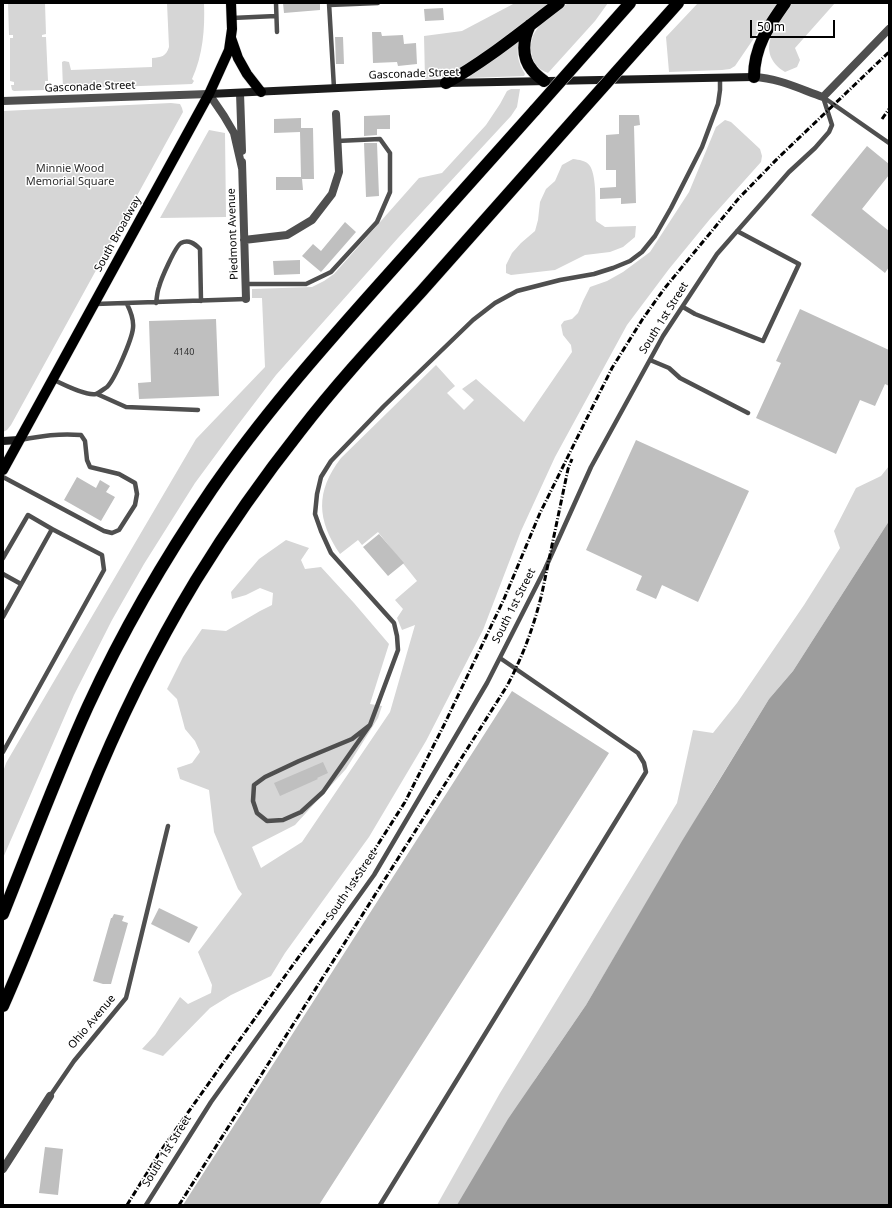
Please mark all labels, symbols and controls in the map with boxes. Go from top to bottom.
scale bar [752,12,837,38]
text: 50 m [757,18,785,35]
street label: Gasconade Street [368,66,460,82]
street label: Gasconade Street [44,79,136,95]
park label: Minnie Wood Memorial Square [26,162,114,188]
street label: Piedmont Avenue [225,188,241,280]
street label: South Broadway [92,194,144,274]
street label: South 1st Street [637,280,691,356]
house number: 4140 [174,347,194,357]
street label: South 1st Street [489,566,539,646]
street label: South 1st Street [324,847,380,923]
street label: Ohio Avenue [66,992,118,1052]
street label: South 1st Street [140,1113,194,1189]

